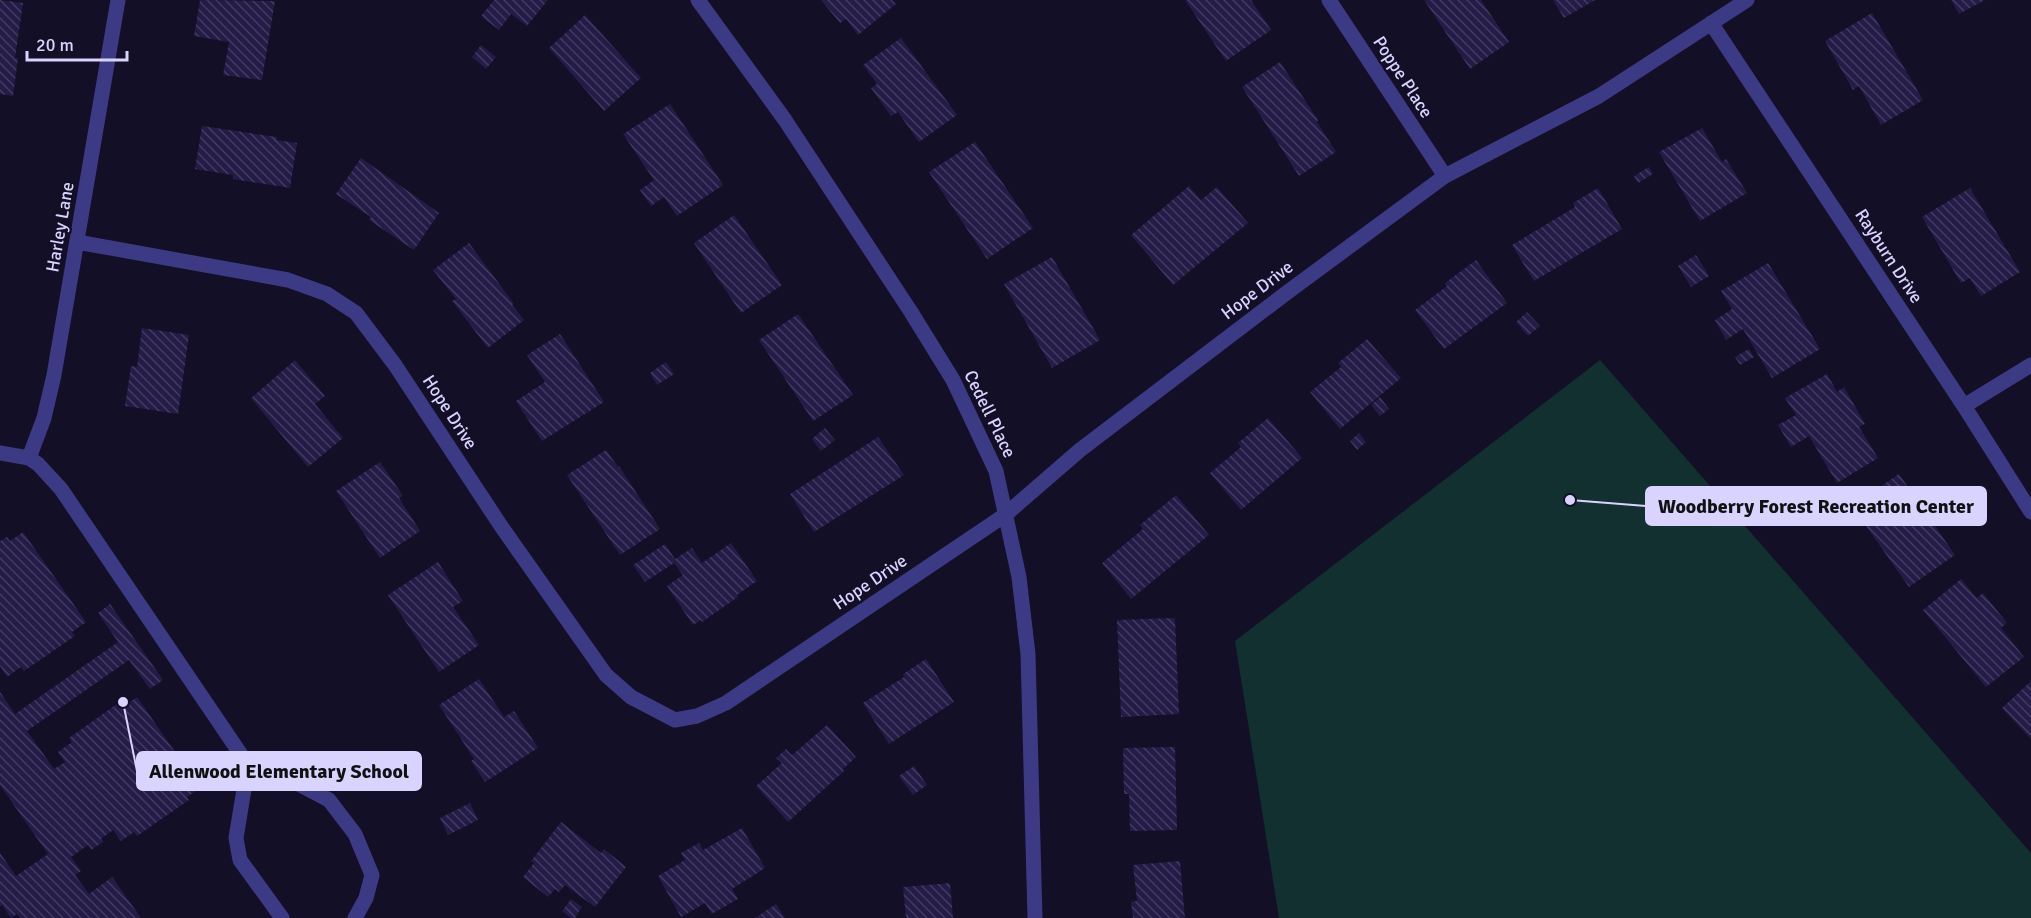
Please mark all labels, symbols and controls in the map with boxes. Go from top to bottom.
scale bar [27,24,128,62]
street label: Poppe Place [1368,32,1438,122]
text: 20 m [36,34,74,56]
street label: Harley Lane [41,180,79,274]
street label: Rayburn Drive [1850,205,1928,307]
street label: Hope Drive [1217,256,1297,324]
street label: Cedell Place [959,367,1021,461]
street label: Hope Drive [418,371,482,453]
callout: Woodberry Forest Recreation Center [1646,487,1986,525]
text: Woodberry Forest Recreation Center [1658,494,1974,519]
street label: Hope Drive [829,549,911,615]
callout: Allenwood Elementary School [137,752,421,790]
text: Allenwood Elementary School [149,759,409,784]

